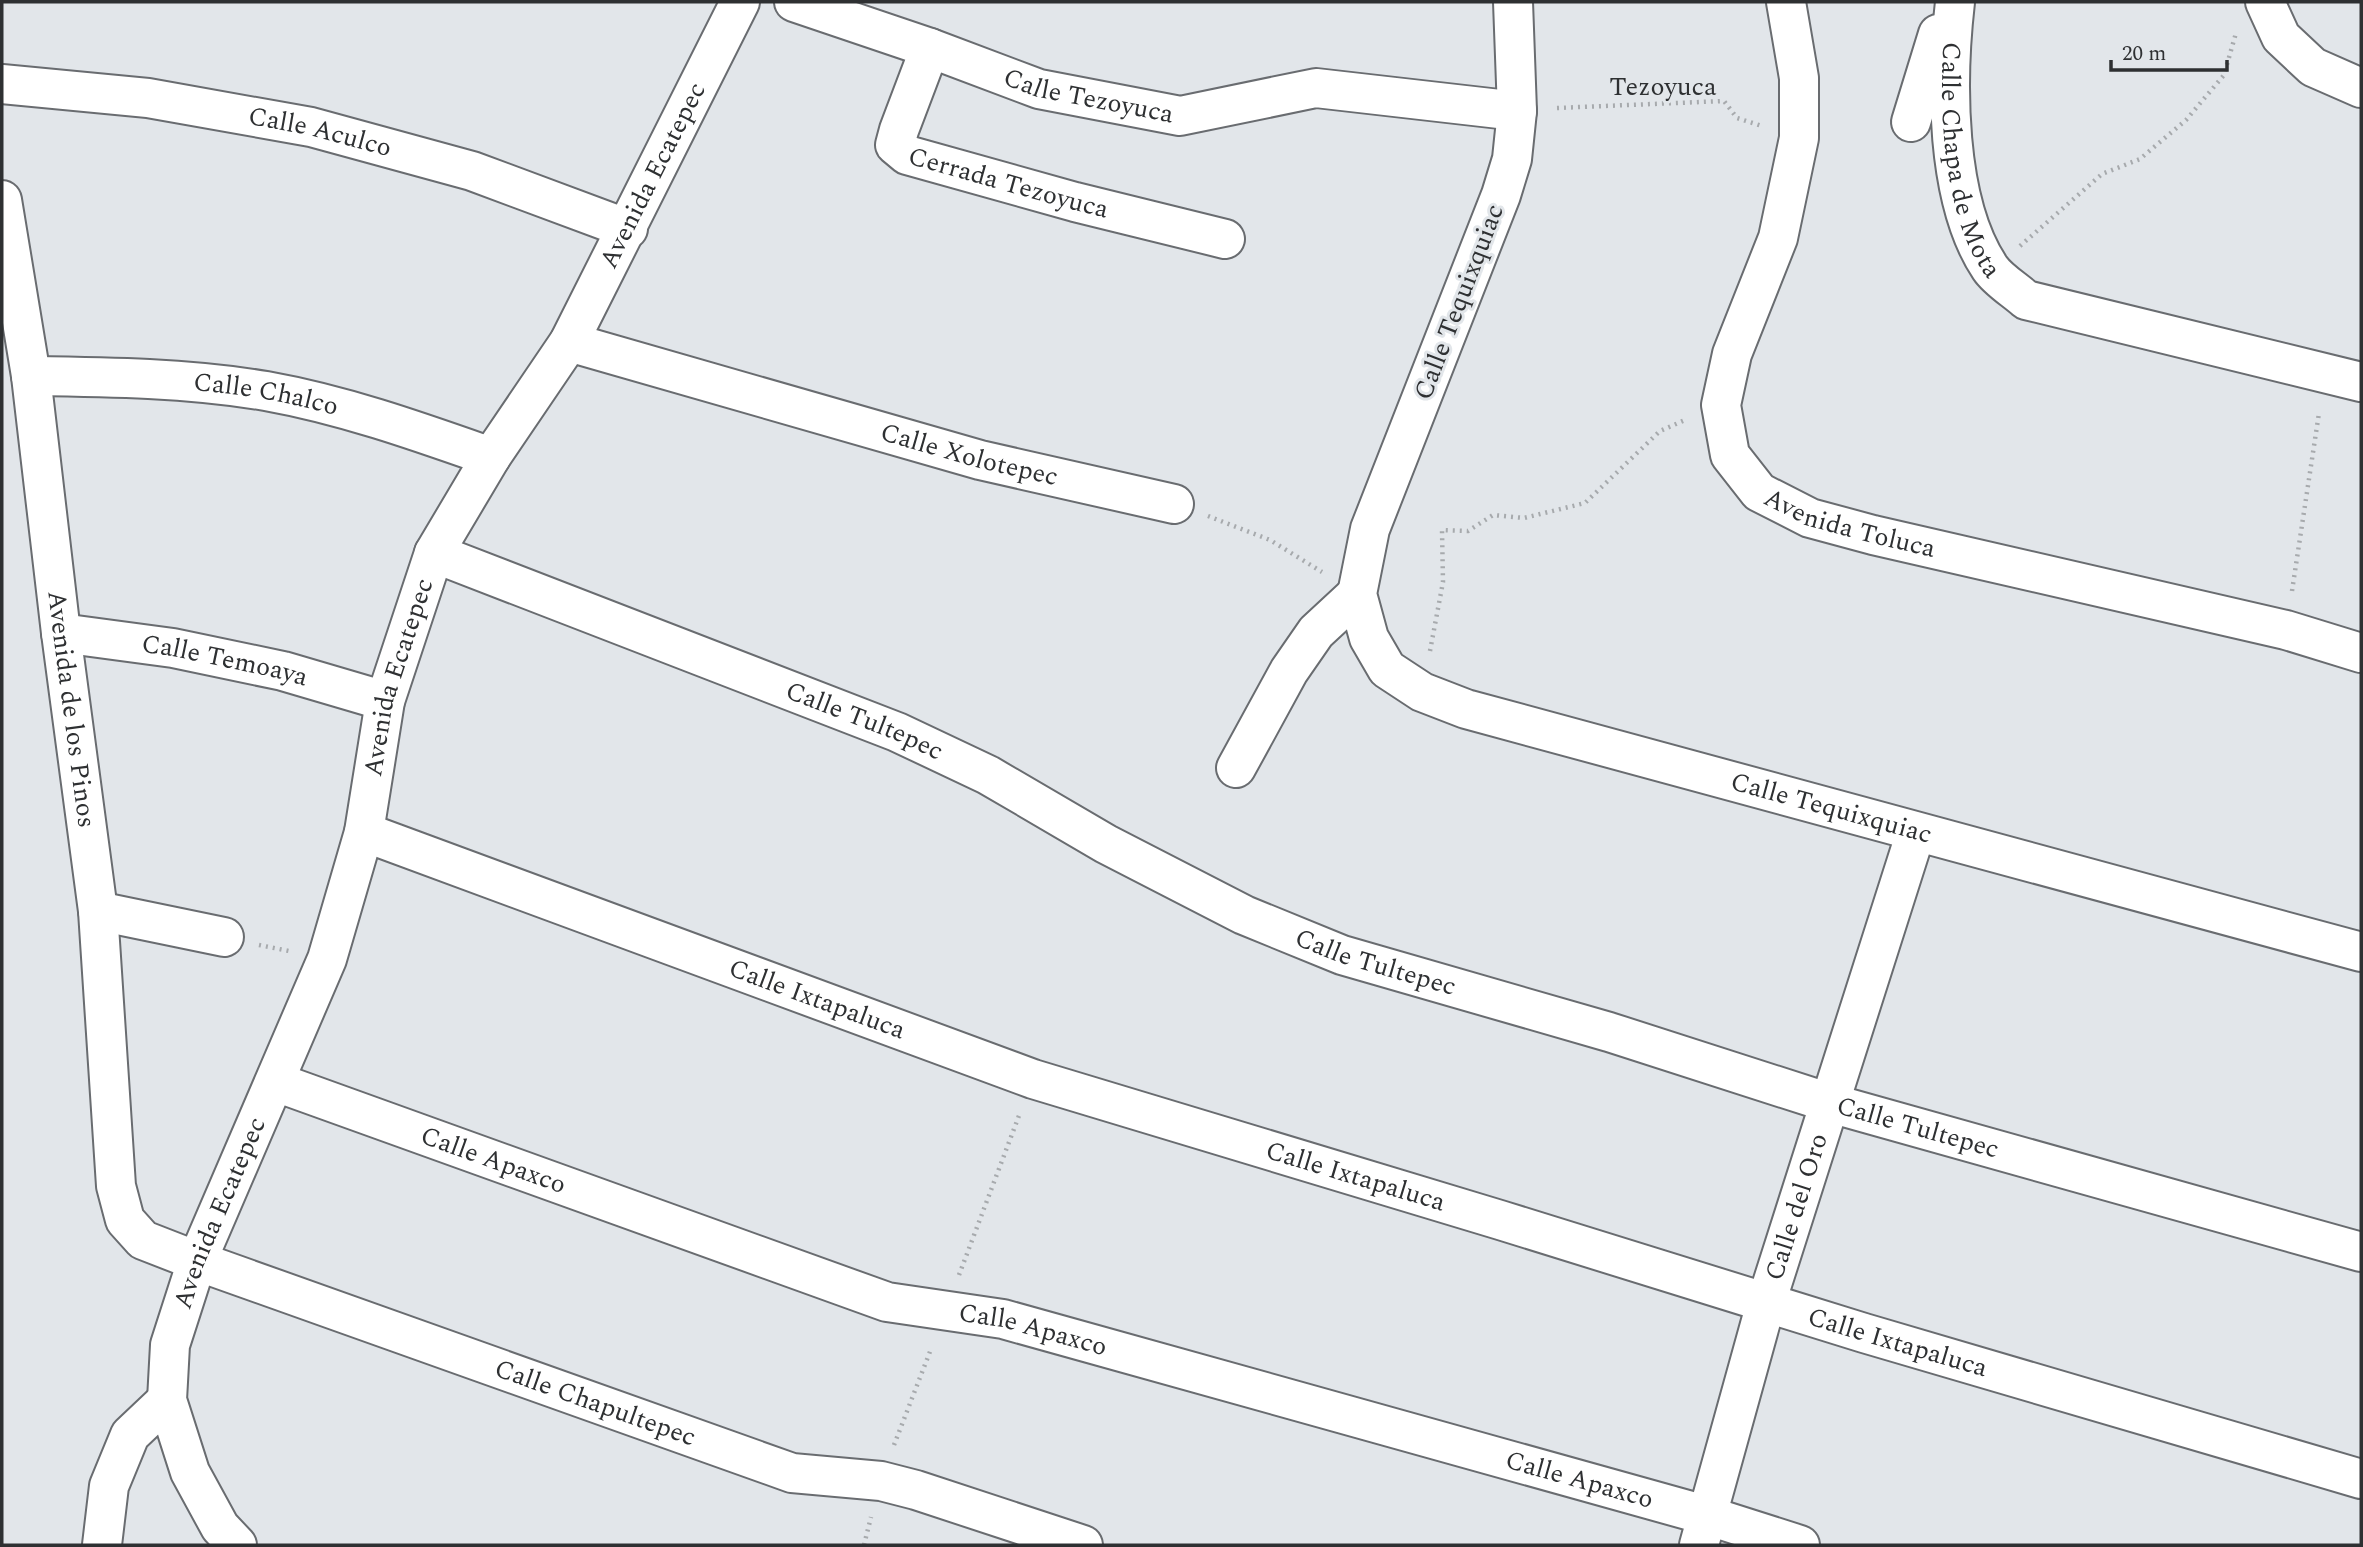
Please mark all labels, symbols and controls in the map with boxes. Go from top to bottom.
scale bar [2111,28,2226,72]
text: 20 m [2122,38,2166,70]
street label: Calle Chapa de Mota [1930,41,2011,287]
street label: Calle Tezoyuca [998,57,1177,134]
street label: Tezoyuca [1609,67,1717,107]
street label: Avenida Ecatepec [589,75,717,276]
street label: Calle Aculco [245,96,396,168]
street label: Cerrada Tezoyuca [904,136,1113,230]
street label: Calle Tequixquiac [1403,198,1515,406]
street label: Calle Chalco [192,362,343,427]
street label: Calle Xolotepec [876,412,1062,497]
street label: Avenida Toluca [1757,478,1940,569]
street label: Avenida Ecatepec [353,573,444,779]
street label: Avenida de los Pinos [36,588,107,830]
street label: Calle Temoaya [139,624,313,697]
street label: Calle Tultepec [780,671,950,771]
street label: Calle Tequixquiac [1726,762,1936,855]
street label: Calle Tultepec [1289,918,1461,1007]
street label: Calle Ixtapaluca [723,948,911,1050]
street label: Calle Tultepec [1832,1086,2004,1169]
street label: Avenida Ecatepec [163,1111,277,1314]
street label: Calle Apaxco [415,1116,572,1205]
street label: Calle del Oro [1754,1128,1839,1286]
street label: Calle Ixtapaluca [1261,1130,1450,1222]
street label: Calle Apaxco [956,1293,1112,1367]
street label: Calle Ixtapaluca [1803,1297,1993,1388]
street label: Calle Chapultepec [489,1349,702,1457]
street label: Calle Apaxco [1501,1440,1658,1520]

